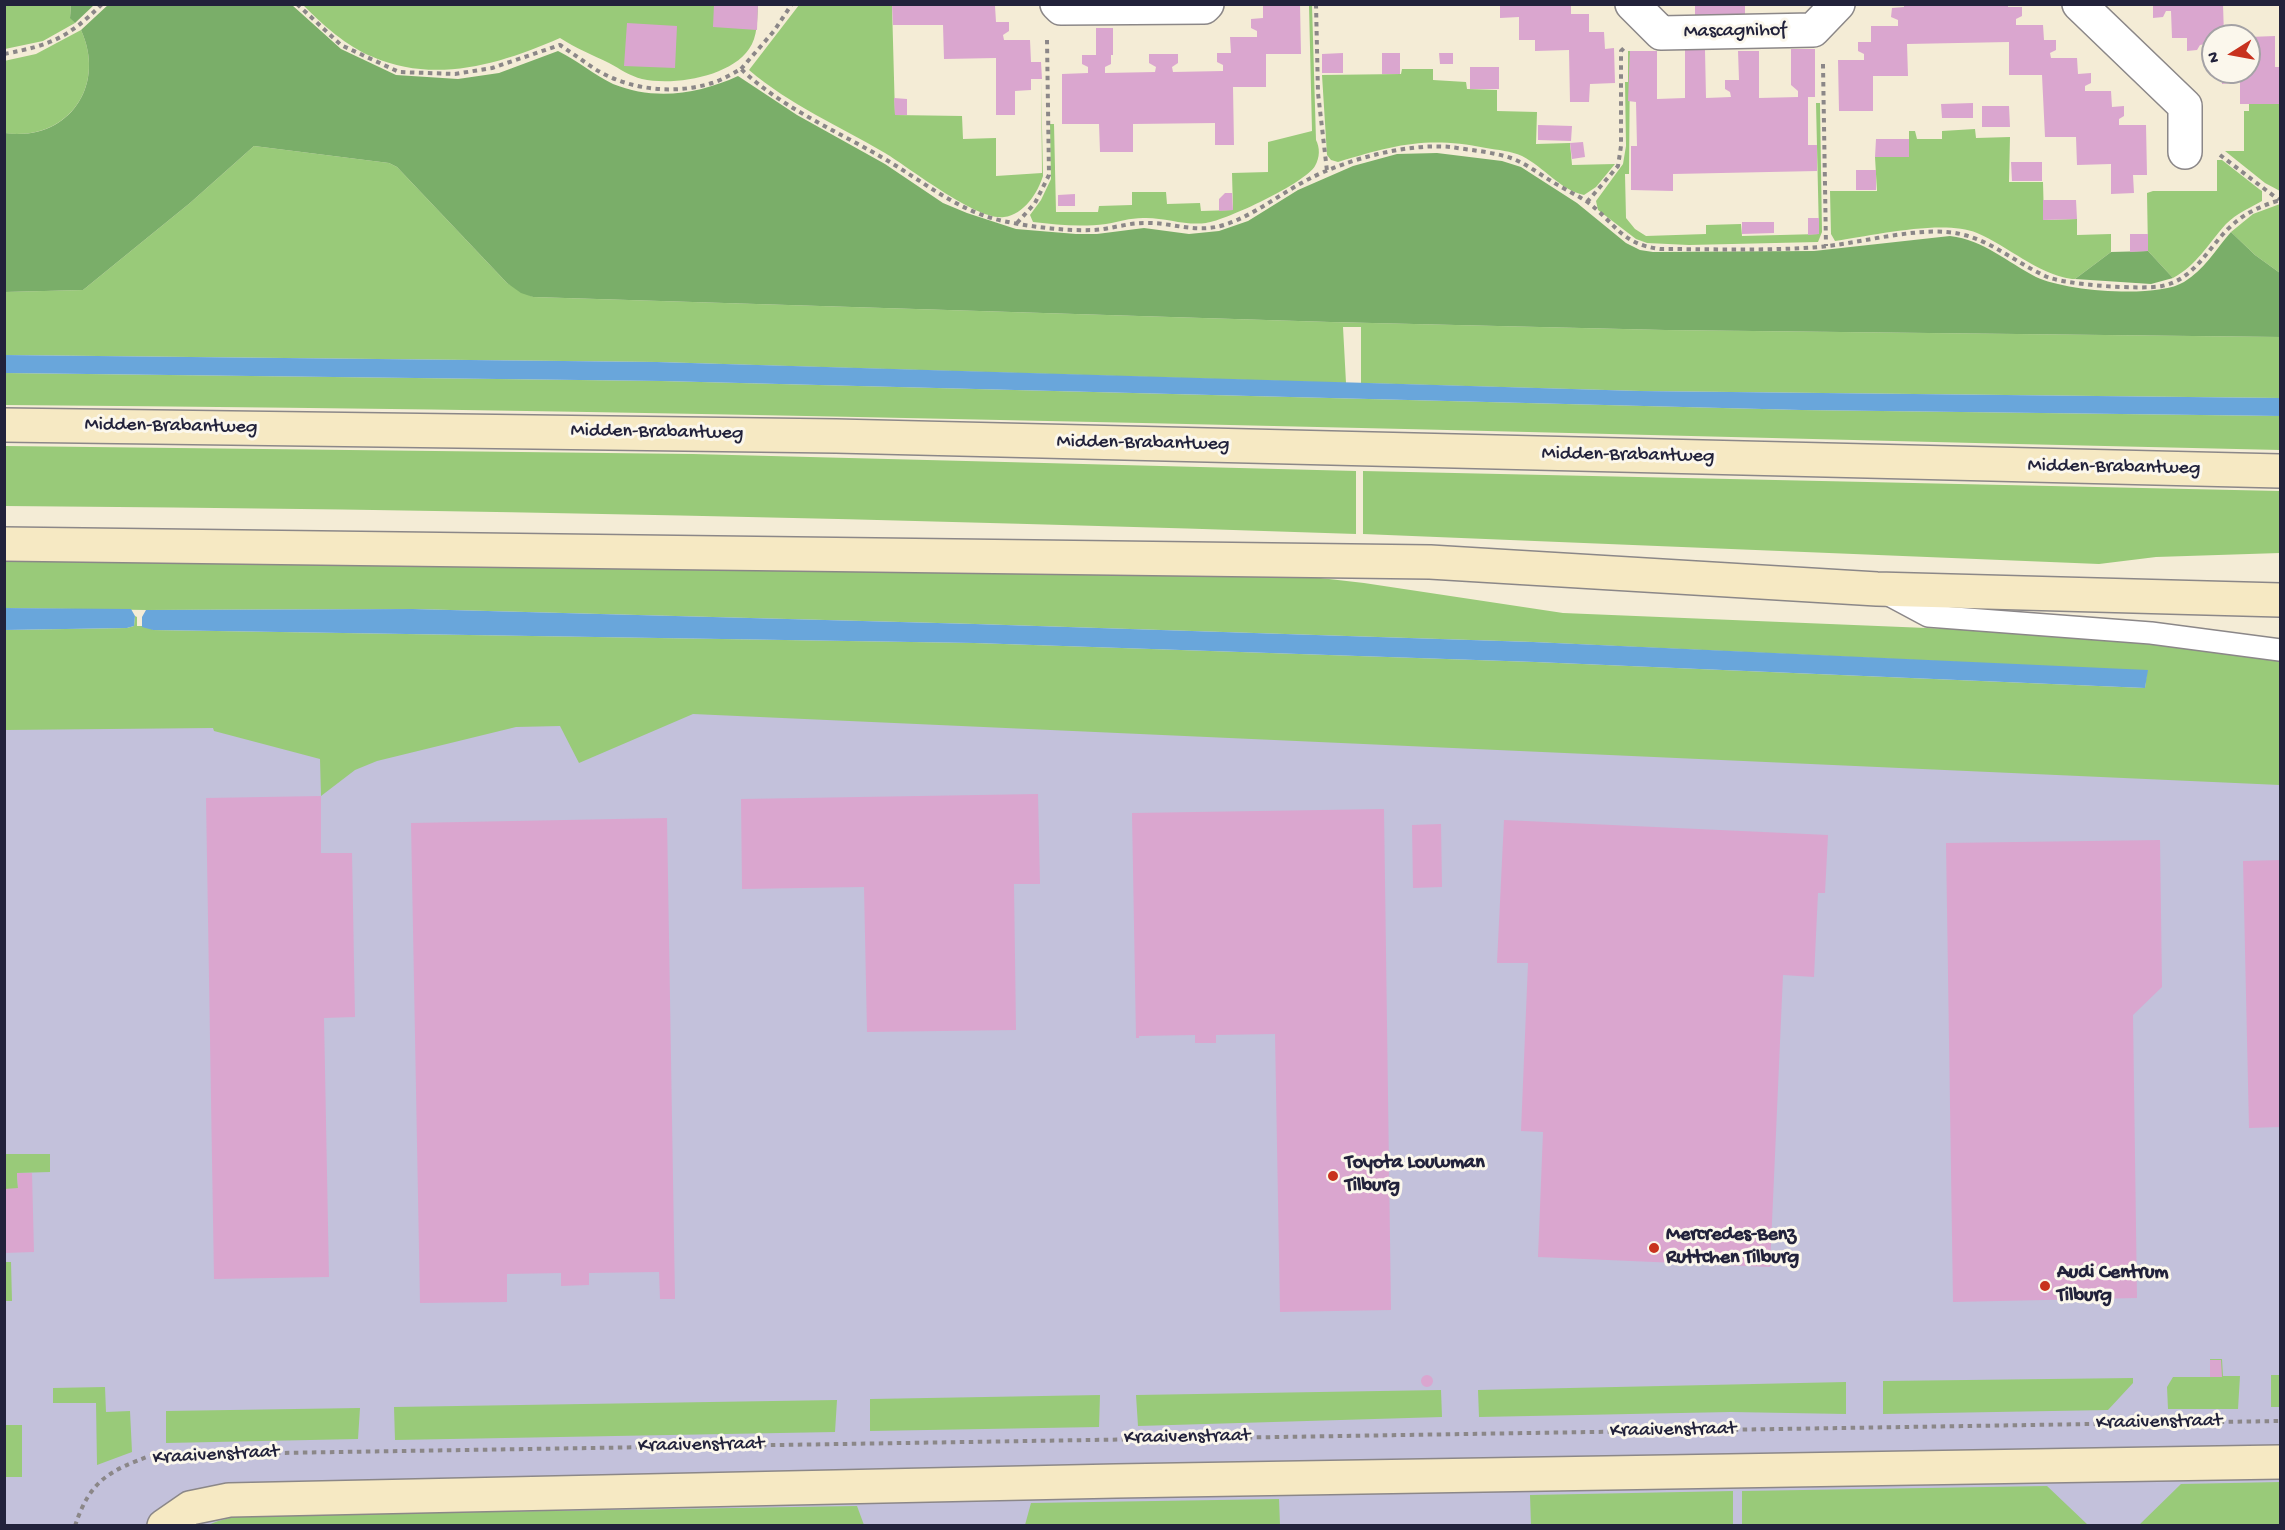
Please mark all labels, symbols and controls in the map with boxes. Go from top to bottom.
street label: Mascagnihof [1683,19,1787,45]
north arrow [2201,24,2261,84]
text: N [2204,50,2225,64]
street label: Midden-Brabantweg [84,413,258,441]
street label: Midden-Brabantweg [570,419,744,447]
street label: Midden-Brabantweg [1056,430,1230,458]
street label: Midden-Brabantweg [1541,442,1715,470]
street label: Midden-Brabantweg [2027,454,2201,482]
place label: Toyota Louwman Tilburg [1345,1152,1485,1199]
marker: Toyota Louwman Tilburg [1326,1169,1340,1183]
place label: Mercredes-Benz Ruttchen Tilburg [1666,1224,1799,1271]
marker: Mercredes-Benz Ruttchen Tilburg [1647,1241,1661,1255]
place label: Audi Centrum Tilburg [2057,1262,2168,1309]
marker: Audi Centrum Tilburg [2038,1279,2052,1293]
street label: Kraaivenstraat [2096,1410,2222,1436]
street label: Kraaivenstraat [1610,1418,1736,1444]
street label: Kraaivenstraat [1124,1425,1250,1451]
street label: Kraaivenstraat [638,1433,764,1459]
street label: Kraaivenstraat [152,1441,280,1471]

